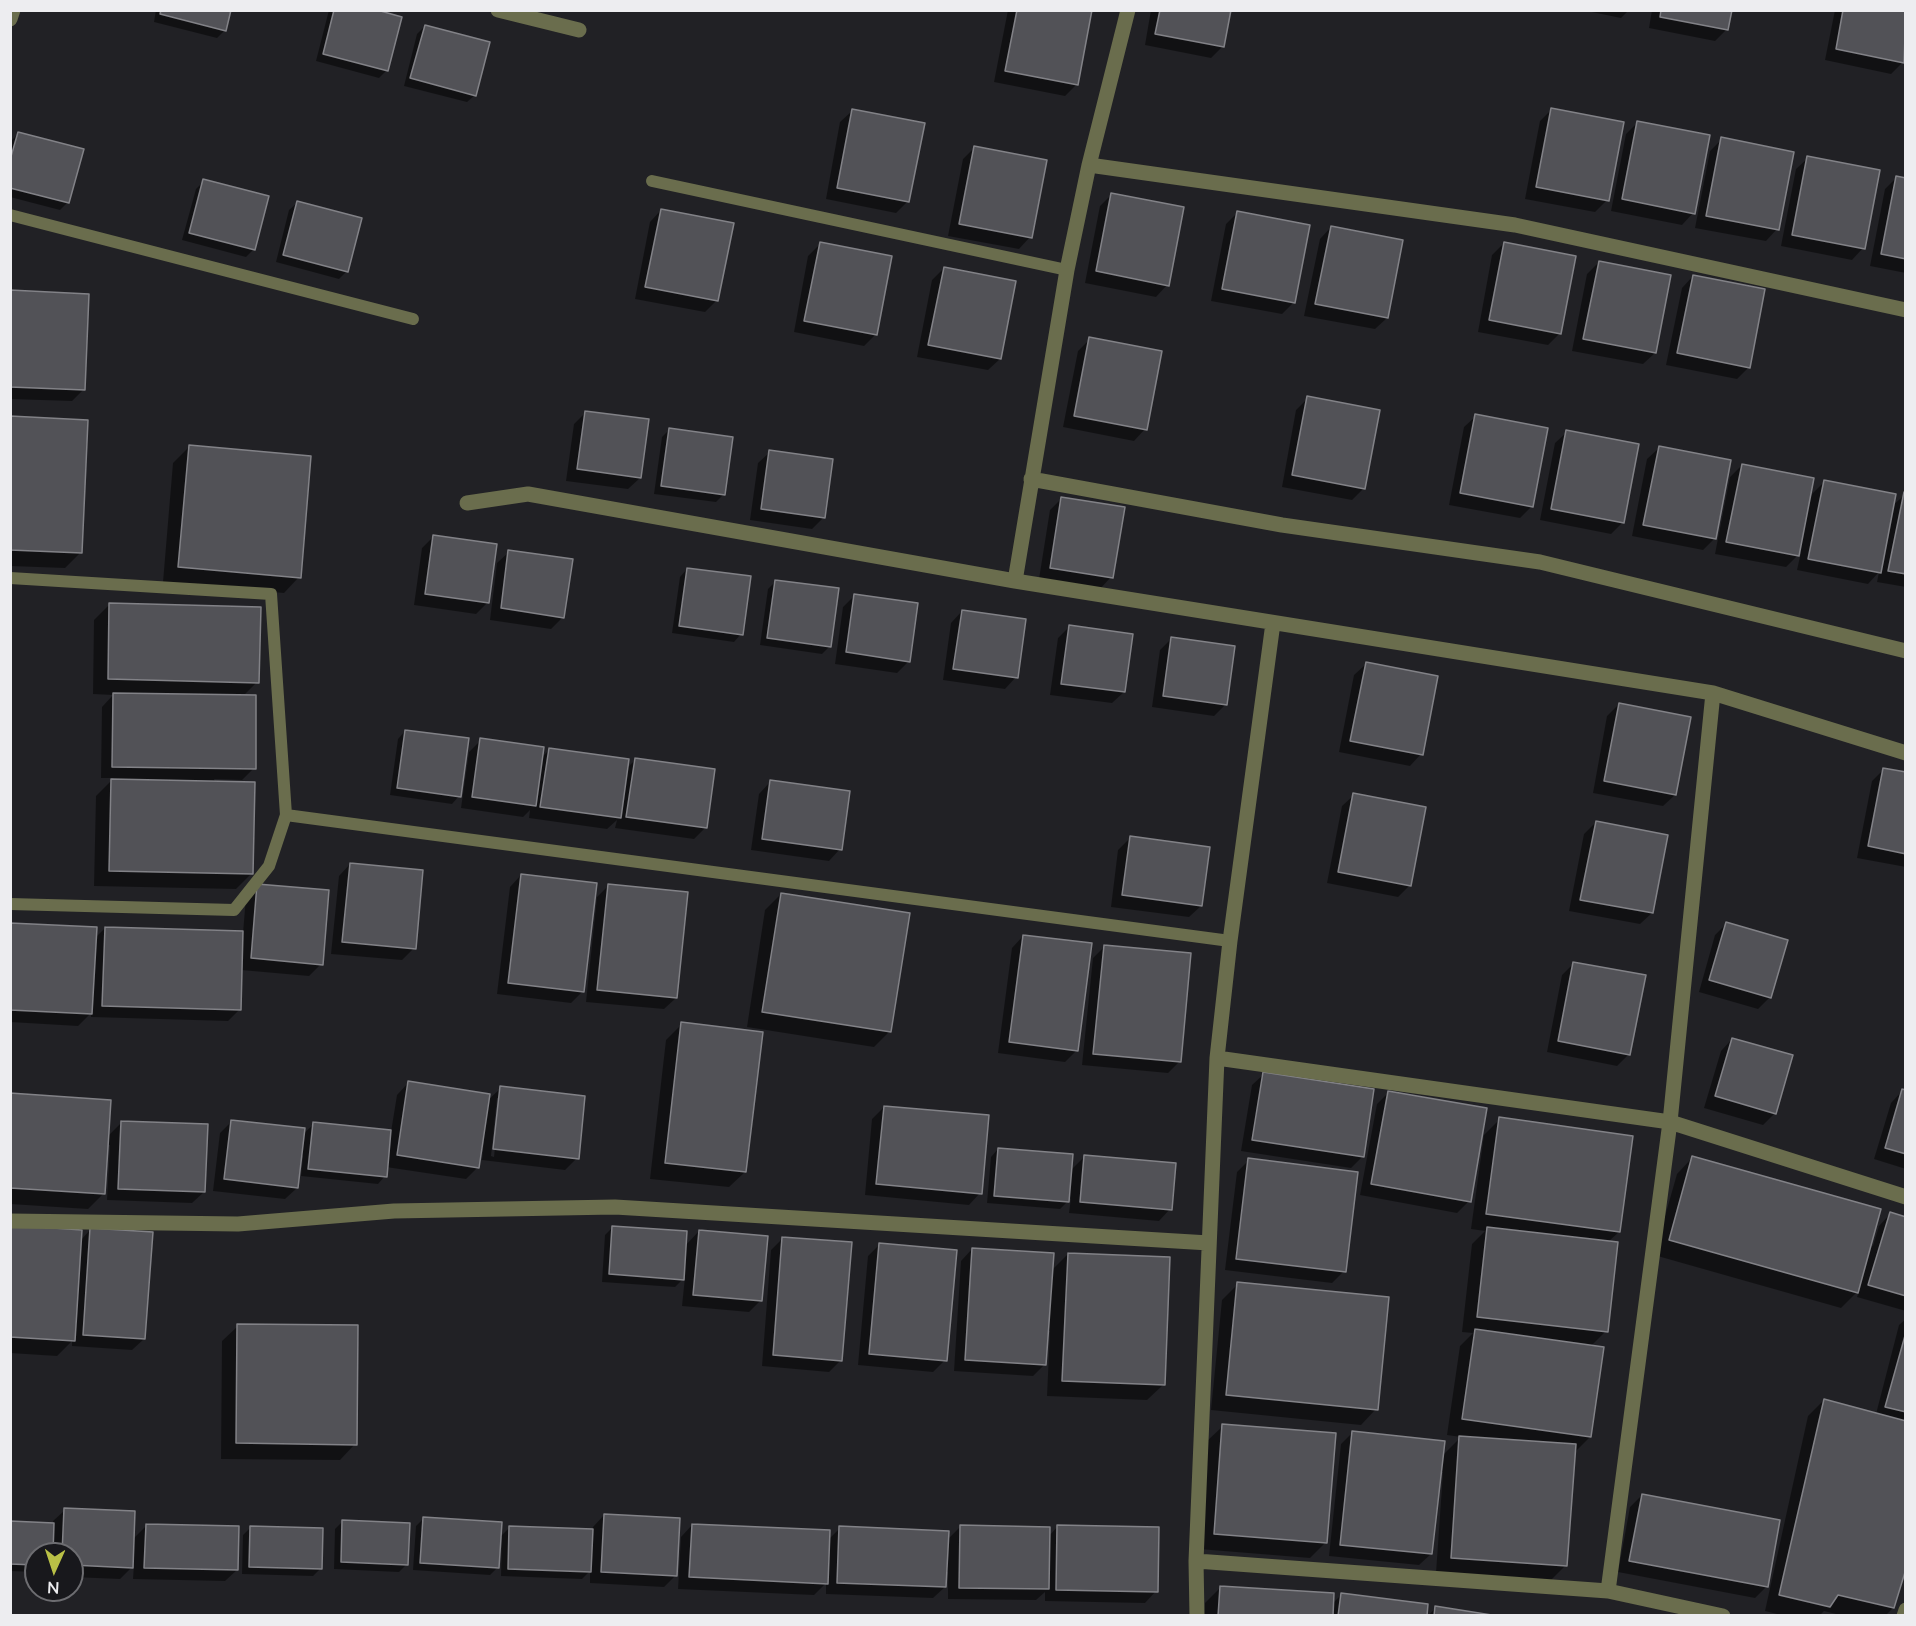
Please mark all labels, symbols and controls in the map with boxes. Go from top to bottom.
north arrow [24,1542,84,1602]
text: N [46,1579,60,1598]

